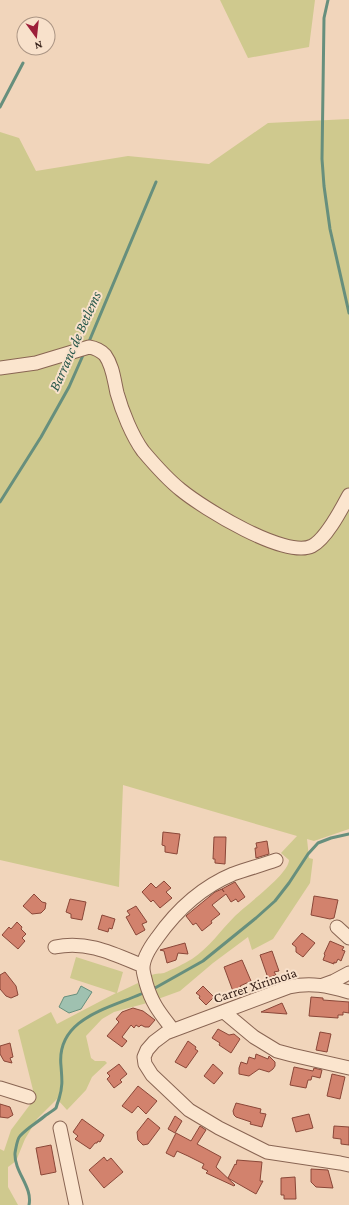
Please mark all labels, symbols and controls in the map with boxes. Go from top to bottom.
north arrow [16,16,56,56]
text: N [33,39,44,53]
water label: Barranc de Betlems [46,289,104,393]
street label: Carrer Xirimoia [211,964,299,1006]

